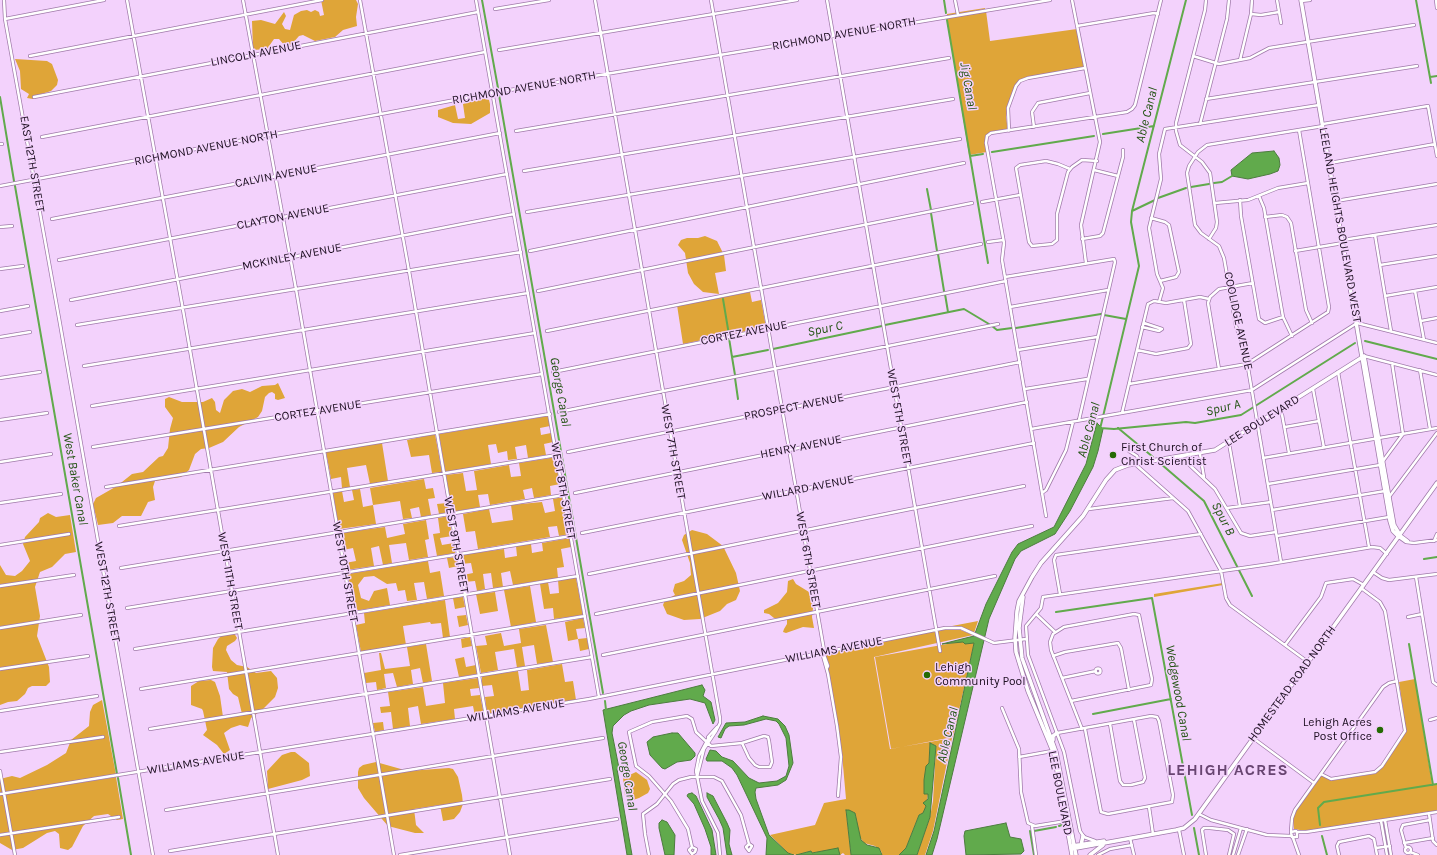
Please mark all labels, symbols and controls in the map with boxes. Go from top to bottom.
street label: RICHMOND AVENUE NORTH [771,14,917,54]
street label: LINCOLN AVENUE [210,38,302,70]
water label: Jig Canal [956,61,980,111]
street label: RICHMOND AVENUE NORTH [451,68,597,108]
water label: Able Canal [1133,86,1161,144]
street label: EAST 12TH STREET [16,115,48,213]
street label: LEELAND HEIGHTS BOULEVARD WEST [1316,126,1364,324]
street label: RICHMOND AVENUE NORTH [133,127,279,169]
street label: CALVIN AVENUE [234,161,318,191]
street label: CLAYTON AVENUE [236,201,330,233]
street label: MCKINLEY AVENUE [241,240,343,274]
street label: COOLIDGE AVENUE [1221,271,1255,371]
street label: CORTEZ AVENUE [699,318,789,348]
water label: Spur C [806,318,844,340]
water label: George Canal [546,356,574,428]
street label: WEST 5TH STREET [883,368,915,466]
street label: PROSPECT AVENUE [743,390,845,424]
street label: LEE BOULEVARD [1222,392,1302,450]
water label: Spur A [1204,396,1242,420]
street label: CORTEZ AVENUE [273,397,363,425]
water label: Able Canal [1074,401,1104,459]
street label: WEST 7TH STREET [658,403,688,501]
water label: West Baker Canal [59,431,91,527]
street label: HENRY AVENUE [759,432,843,462]
place label: First Church of Christ Scientist [1121,441,1207,469]
street label: WEST 8TH STREET [547,442,579,540]
marker: First Church of Christ Scientist [1108,450,1118,460]
street label: WILLARD AVENUE [761,472,855,504]
street label: WEST 9TH STREET [440,496,472,594]
water label: Spur B [1208,500,1238,538]
street label: WEST 6TH STREET [792,511,824,609]
street label: WEST 10TH STREET [329,521,361,623]
street label: WEST 11TH STREET [214,531,246,631]
street label: WEST 12TH STREET [91,541,123,643]
street label: HOMESTEAD ROAD NORTH [1245,623,1339,745]
street label: WILLIAMS AVENUE [784,634,884,666]
water label: Wedgewood Canal [1162,644,1194,742]
place label: Lehigh Community Pool [935,661,1026,689]
marker: Lehigh Community Pool [922,670,932,680]
street label: WILLIAMS AVENUE [466,696,566,726]
water label: Able Canal [934,706,962,764]
place label: Lehigh Acres Post Office [1303,716,1372,744]
marker: Lehigh Acres Post Office [1375,725,1385,735]
water label: George Canal [614,740,640,812]
street label: WILLIAMS AVENUE [146,748,246,778]
street label: LEE BOULEVARD [1045,749,1075,837]
district label: LEHIGH ACRES [1167,760,1289,780]

